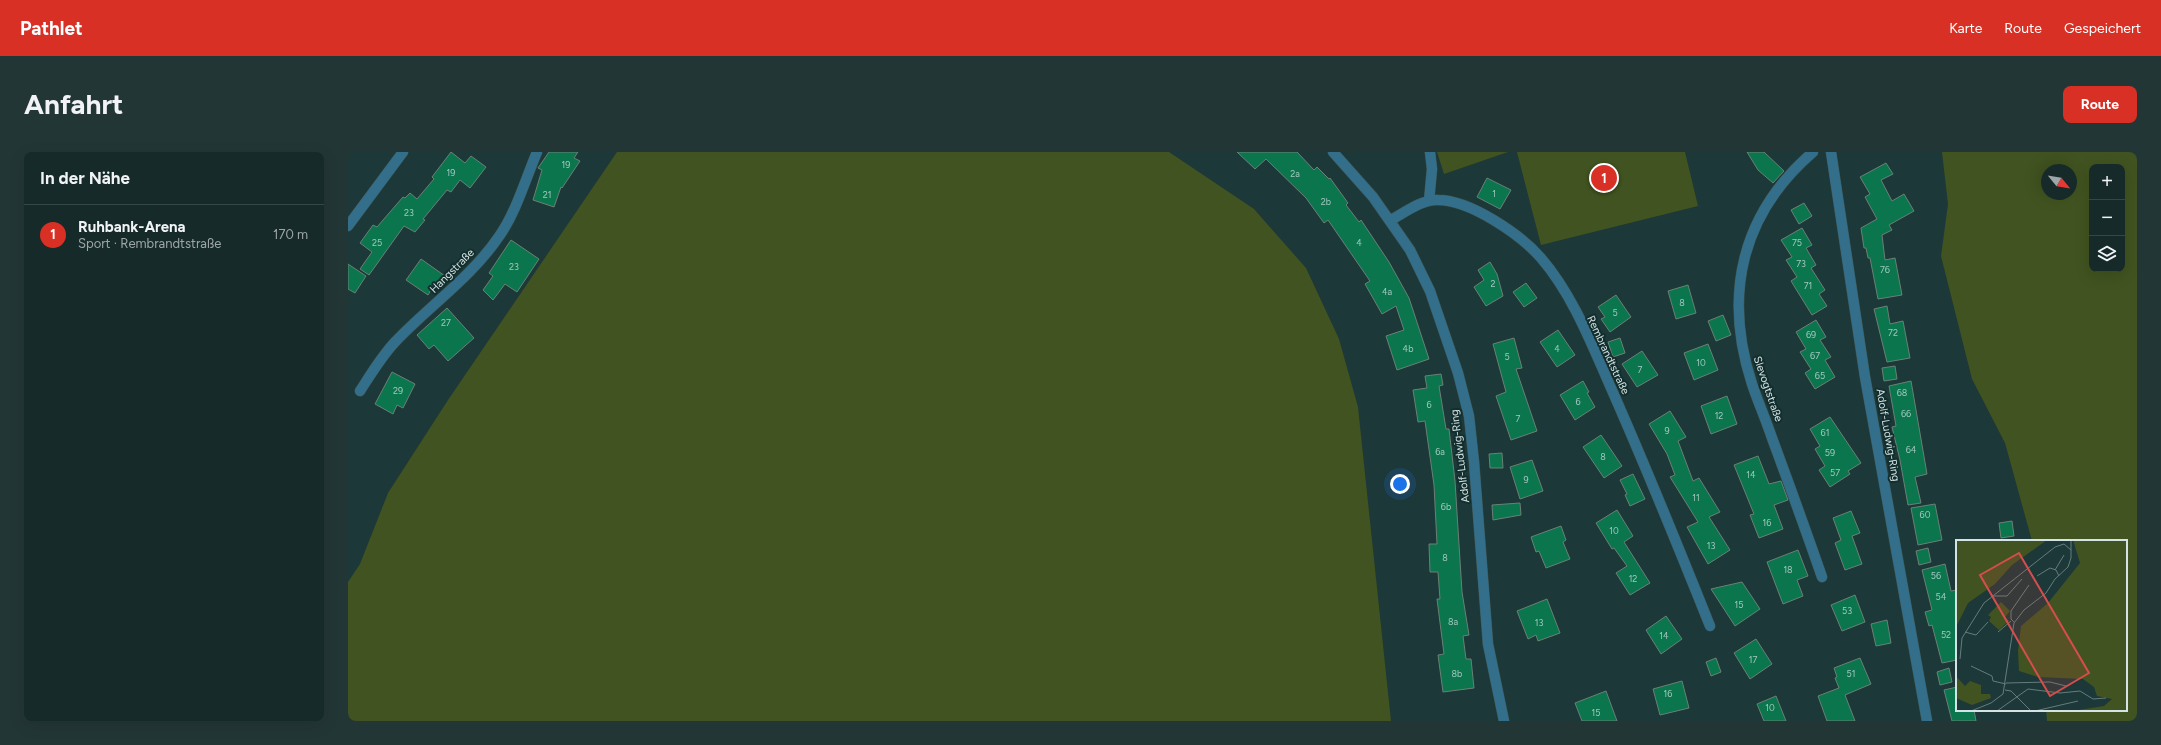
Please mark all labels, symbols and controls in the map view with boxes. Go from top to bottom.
text: Pathlet [20,17,83,40]
text: Karte [1949,20,1982,37]
text: Route [2004,20,2042,37]
text: Gespeichert [2064,20,2141,37]
button: Route [2063,86,2137,123]
text: Anfahrt [24,87,123,121]
house number: 19 [562,159,570,170]
pin: 1 [1591,163,1617,193]
north arrow [2041,164,2077,200]
map controls [2089,164,2125,272]
button: + [2089,164,2125,200]
house number: 19 [447,167,455,178]
text: In der Nähe [40,168,130,188]
house number: 2a [1290,168,1300,179]
house number: 1 [1492,188,1496,199]
house number: 21 [543,189,551,200]
house number: 2b [1321,196,1331,207]
button: − [2089,200,2125,236]
house number: 23 [404,207,414,218]
text: Ruhbank-Arena [78,218,186,236]
text: 1 [50,227,56,242]
text: 170 m [273,227,308,242]
text: Sport · Rembrandtstraße [78,236,221,251]
button: layers [2089,236,2125,272]
house number: 25 [372,237,382,248]
house number: 4 [1356,237,1362,248]
house number: 75 [1792,237,1802,248]
street label: Hangstraße [427,246,477,296]
house number: 73 [1796,258,1806,269]
house number: 23 [509,261,519,272]
house number: 76 [1880,264,1890,275]
house number: 2 [1490,278,1496,289]
house number: 71 [1804,280,1812,291]
house number: 4a [1382,286,1392,297]
house number: 8 [1679,297,1685,308]
house number: 5 [1612,307,1618,318]
street label: Rembrandtstraße [1584,313,1632,397]
house number: 27 [441,317,451,328]
house number: 72 [1888,327,1898,338]
house number: 69 [1806,329,1816,340]
house number: 4b [1403,343,1413,354]
house number: 4 [1554,343,1560,354]
house number: 67 [1810,350,1820,361]
house number: 5 [1504,351,1510,362]
street label: Slevogtstraße [1751,355,1785,423]
house number: 10 [1696,357,1706,368]
house number: 7 [1638,364,1643,375]
house number: 65 [1815,370,1825,381]
house number: 29 [393,385,403,396]
house number: 68 [1897,387,1908,398]
street label: Adolf-Ludwig-Ring [1873,388,1903,482]
house number: 6 [1575,396,1581,407]
house number: 6 [1426,399,1432,410]
house number: 66 [1901,408,1911,419]
street label: Adolf-Ludwig-Ring [1448,409,1472,503]
house number: 12 [1715,410,1723,421]
house number: 7 [1516,413,1521,424]
house number: 9 [1664,425,1670,436]
house number: 61 [1821,427,1829,438]
house number: 64 [1906,444,1917,455]
house number: 6a [1435,446,1445,457]
house number: 59 [1825,447,1835,458]
house number: 8 [1600,451,1606,462]
house number: 57 [1830,467,1840,478]
house number: 14 [1746,469,1756,480]
your location [1390,474,1410,494]
house number: 9 [1523,474,1529,485]
house number: 11 [1692,492,1700,503]
house number: 6b [1441,501,1451,512]
house number: 60 [1920,509,1931,520]
house number: 16 [1763,517,1771,528]
house number: 10 [1609,525,1619,536]
house number: 13 [1707,540,1715,551]
inset map [1956,540,2127,711]
house number: 8 [1442,552,1448,563]
house number: 18 [1783,564,1793,575]
house number: 56 [1931,570,1941,581]
house number: 12 [1629,573,1637,584]
house number: 54 [1936,591,1947,602]
house number: 15 [1735,599,1743,610]
house number: 53 [1842,605,1852,616]
house number: 8a [1448,616,1458,627]
house number: 13 [1535,617,1543,628]
house number: 52 [1941,629,1951,640]
house number: 14 [1659,630,1669,641]
house number: 17 [1749,654,1757,665]
house number: 8b [1452,668,1462,679]
house number: 51 [1847,668,1855,679]
house number: 16 [1664,688,1672,699]
house number: 10 [1765,702,1775,713]
house number: 15 [1592,707,1600,718]

